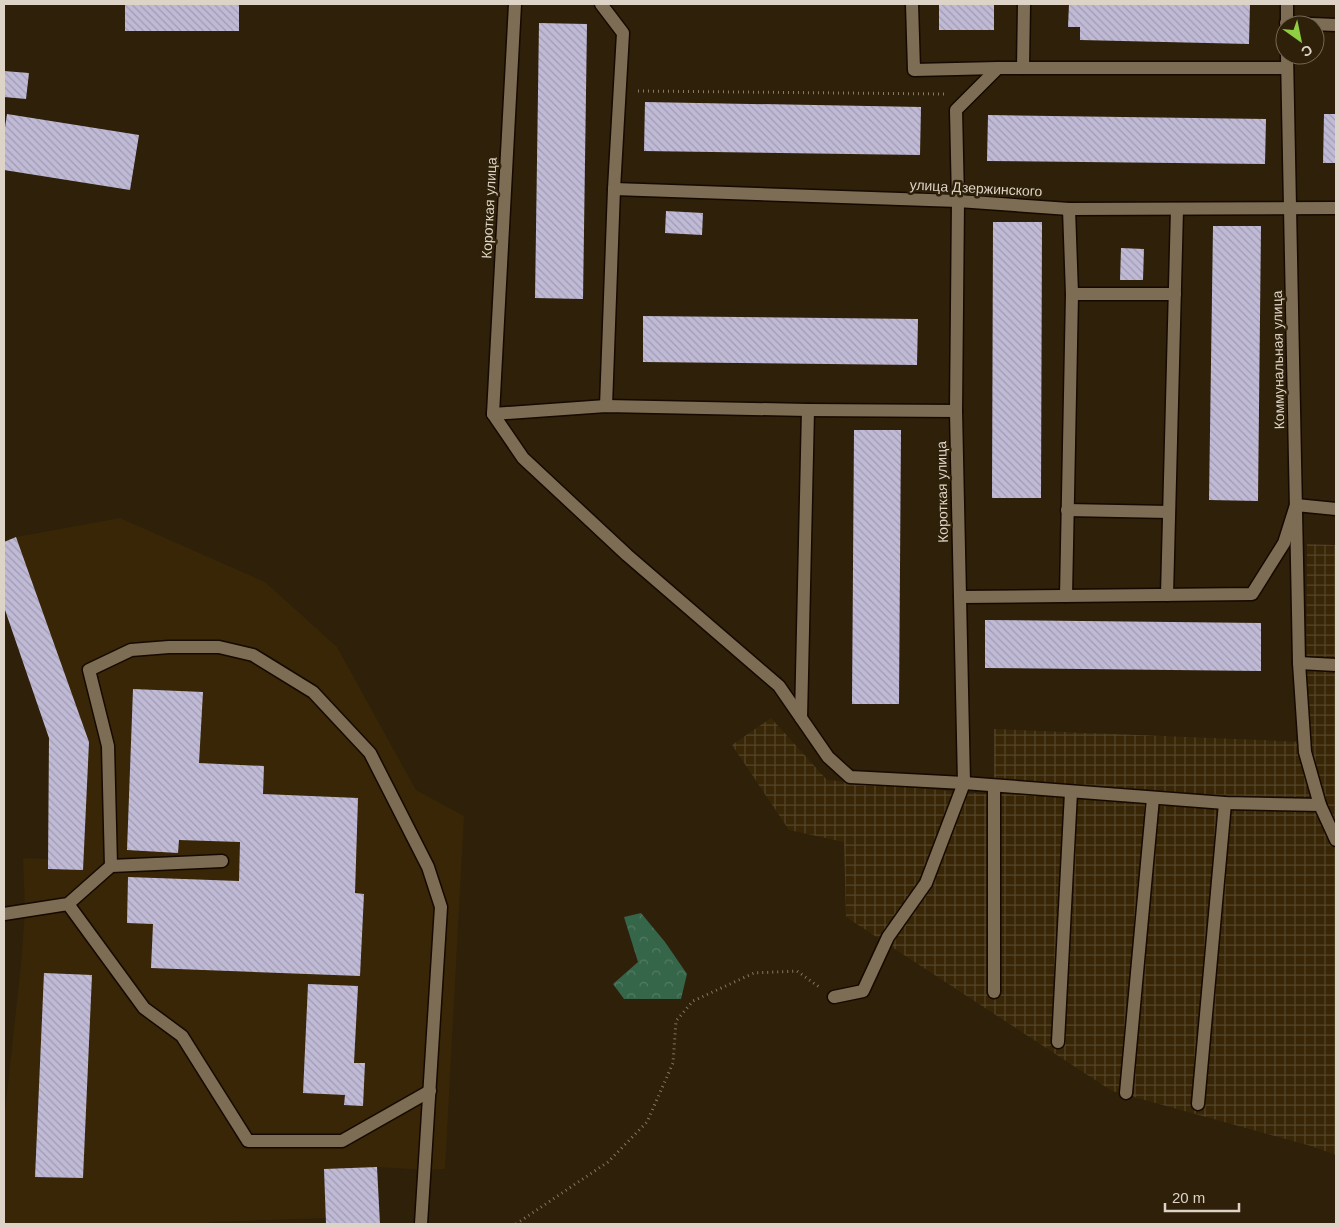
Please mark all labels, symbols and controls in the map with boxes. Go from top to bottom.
north arrow [1275,15,1325,65]
text: С [1298,41,1316,60]
street label: Короткая улица [478,157,500,259]
street label: улица Дзержинского [909,177,1043,199]
street label: Коммунальная улица [1269,290,1287,430]
street label: Короткая улица [933,441,951,543]
scale bar [1165,1180,1239,1212]
text: 20 m [1172,1189,1205,1206]

